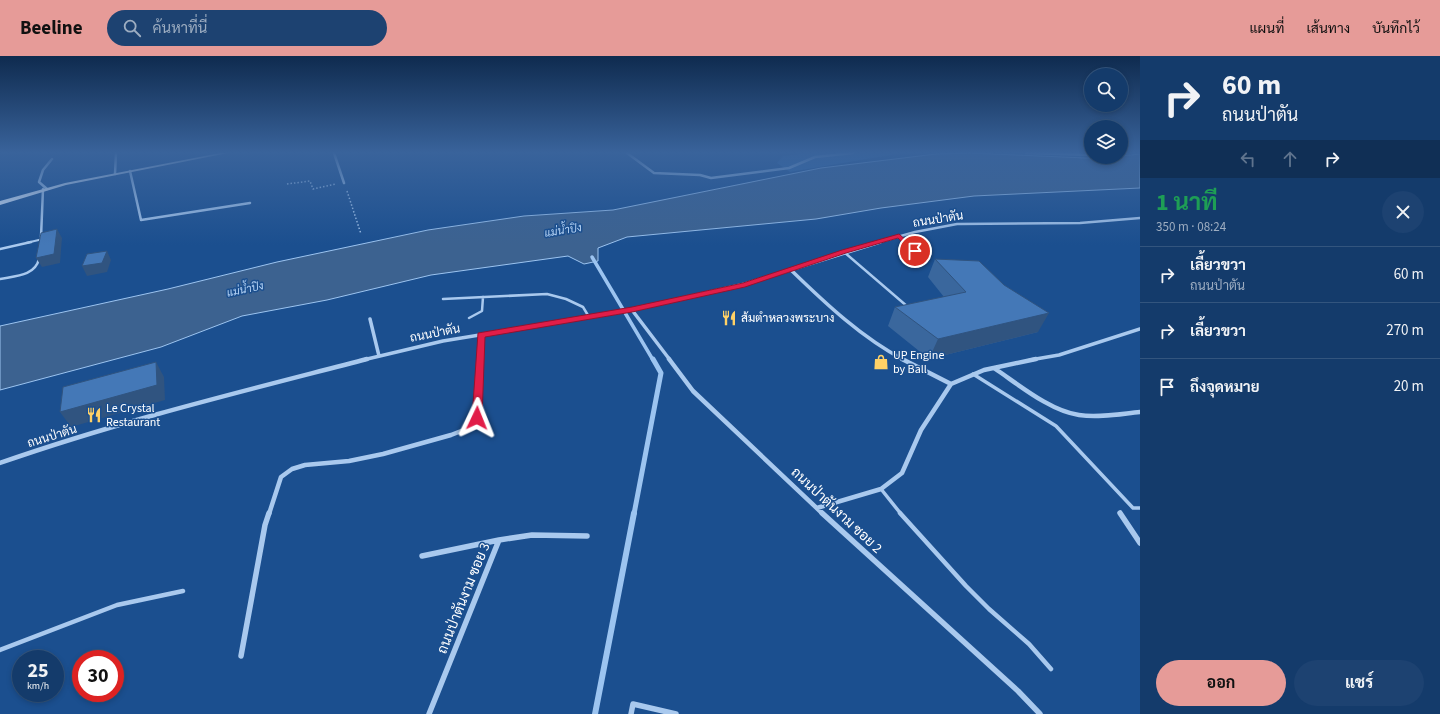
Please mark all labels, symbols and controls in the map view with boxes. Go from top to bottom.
search box [107,10,387,46]
text: Beeline [20,15,83,42]
icon: search [121,17,143,39]
text: ค้นหาที่นี่ [153,18,207,39]
text: แผนที่ [1249,19,1284,39]
text: เส้นทาง [1306,19,1350,39]
text: บันทึกไว้ [1372,19,1420,39]
text: 60 m [1222,65,1281,105]
map controls [1084,68,1128,164]
button: search [1084,68,1128,112]
icon: right [1156,72,1208,124]
text: ถนนป่าตัน [1222,103,1298,128]
button: layers [1084,120,1128,164]
icon: left [1237,148,1259,170]
icon: ahead [1279,148,1301,170]
icon: right [1321,148,1343,170]
text: 1 นาที [1156,185,1218,220]
button: close [1382,191,1424,233]
street label: ถนนป่าตัน [912,207,965,232]
water label: แม่น้ำปิง [543,216,583,241]
text: 350 m · 08:24 [1156,218,1226,236]
pin [898,234,932,268]
icon: arrive [904,240,926,262]
text: เลี้ยวขวา [1190,255,1246,276]
icon: right [1156,264,1178,286]
text: 60 m [1394,264,1424,285]
water label: แม่น้ำปิง [224,274,265,301]
text: ถนนป่าตัน [1190,277,1245,295]
restaurant icon: ส้มตำหลวงพระบาง [720,309,738,327]
place label: ส้มตำหลวงพระบาง [741,310,834,327]
street label: ถนนป่าตัน [409,320,462,347]
icon: right [1156,320,1178,342]
text: 270 m [1386,320,1424,341]
text: เลี้ยวขวา [1190,321,1246,342]
place label: UP Engine by Ball [893,347,944,378]
shop icon: UP Engine by Ball [872,353,890,371]
icon: arrive [1156,376,1178,398]
text: 20 m [1394,376,1424,397]
text: ถึงจุดหมาย [1190,377,1260,398]
position arrow [456,397,498,439]
place label: Le Crystal Restaurant [106,400,160,431]
restaurant icon: Le Crystal Restaurant [85,406,103,424]
street label: ถนนป่าตัน [25,421,79,452]
street label: ถนนป่าตันงาม ซอย 2 [786,463,886,558]
street label: ถนนป่าตันงาม ซอย 3 [432,540,495,657]
speed limit sign: 30 [72,650,124,702]
text: 25 [27,657,49,685]
button: ออก [1156,660,1286,706]
button: แชร์ [1294,660,1424,706]
text: km/h [27,679,49,693]

